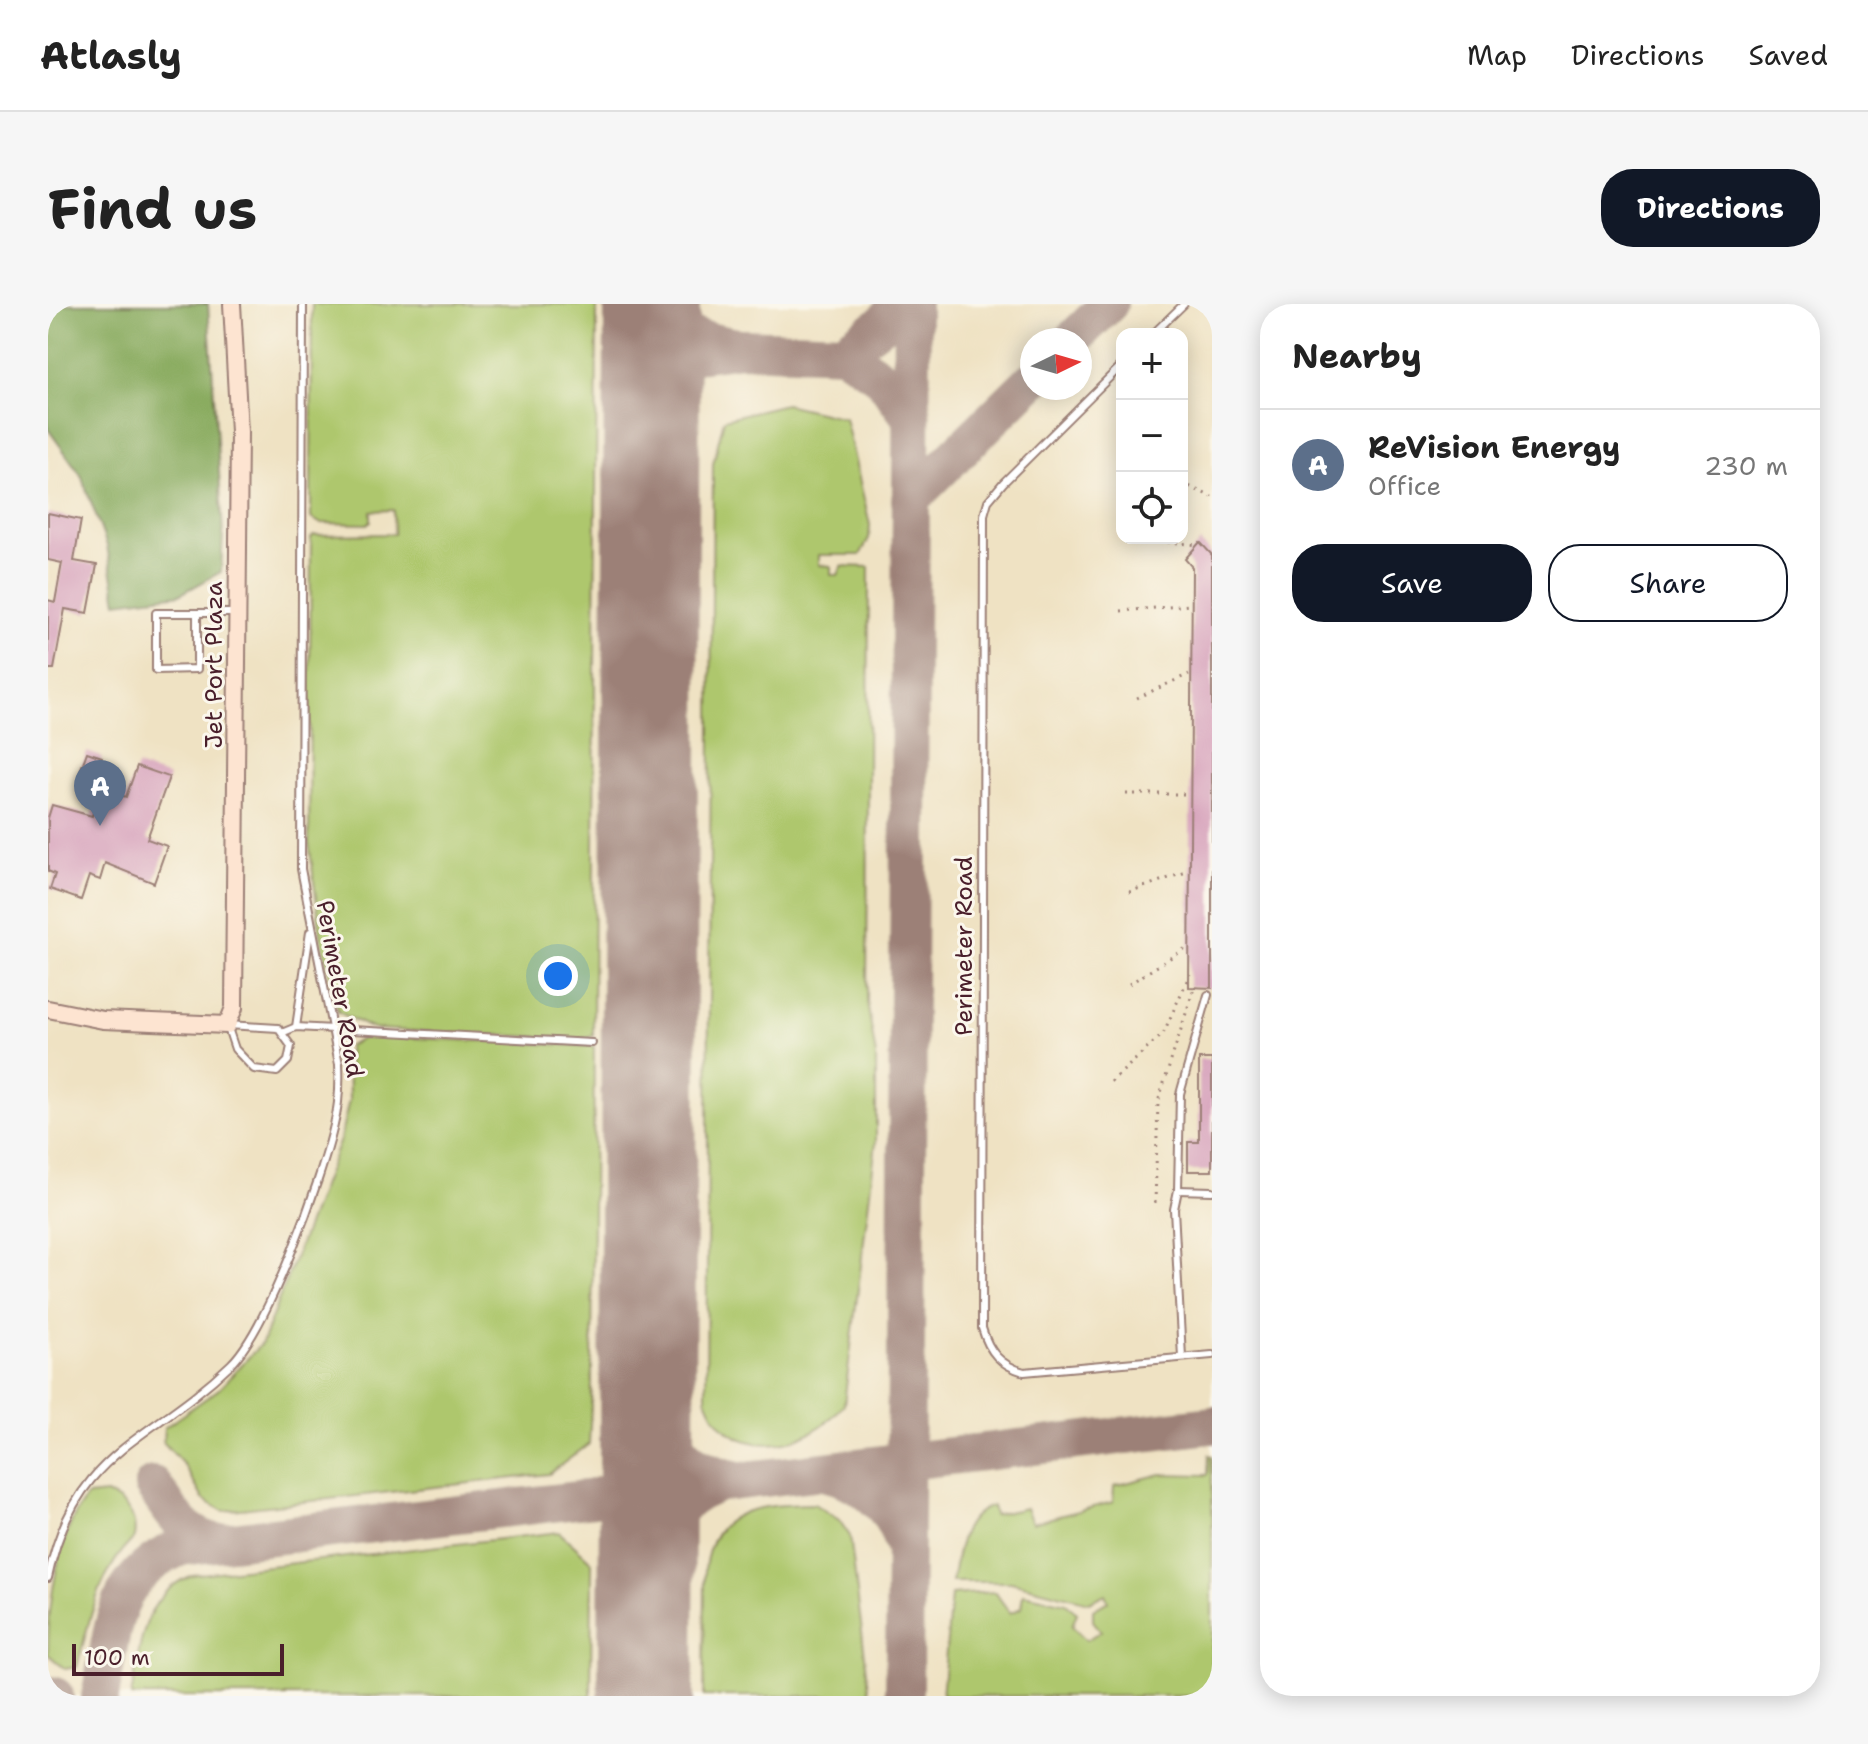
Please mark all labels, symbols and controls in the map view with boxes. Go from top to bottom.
text: Atlasly [40,30,182,81]
text: Map [1467,36,1527,74]
text: Directions [1571,36,1705,74]
text: Saved [1749,36,1828,74]
button: Directions [1601,169,1820,247]
text: Find us [48,171,257,246]
north arrow [1020,328,1092,400]
map controls [1116,328,1188,544]
button: + [1116,328,1188,400]
text: Nearby [1292,333,1422,379]
button: − [1116,400,1188,472]
text: ReVision Energy [1368,427,1620,468]
text: A [1308,448,1328,483]
text: 230 m [1704,448,1788,483]
text: Office [1368,468,1441,503]
button: locate [1116,472,1188,544]
button: Save [1292,544,1532,622]
button: Share [1548,544,1788,622]
street label: Jet Port Plaza [198,581,230,749]
pin: A [74,760,126,826]
street label: Perimeter Road [948,856,980,1036]
street label: Perimeter Road [309,898,371,1080]
your location [538,956,578,996]
scale bar [72,1640,284,1676]
text: 100 m [84,1643,150,1672]

